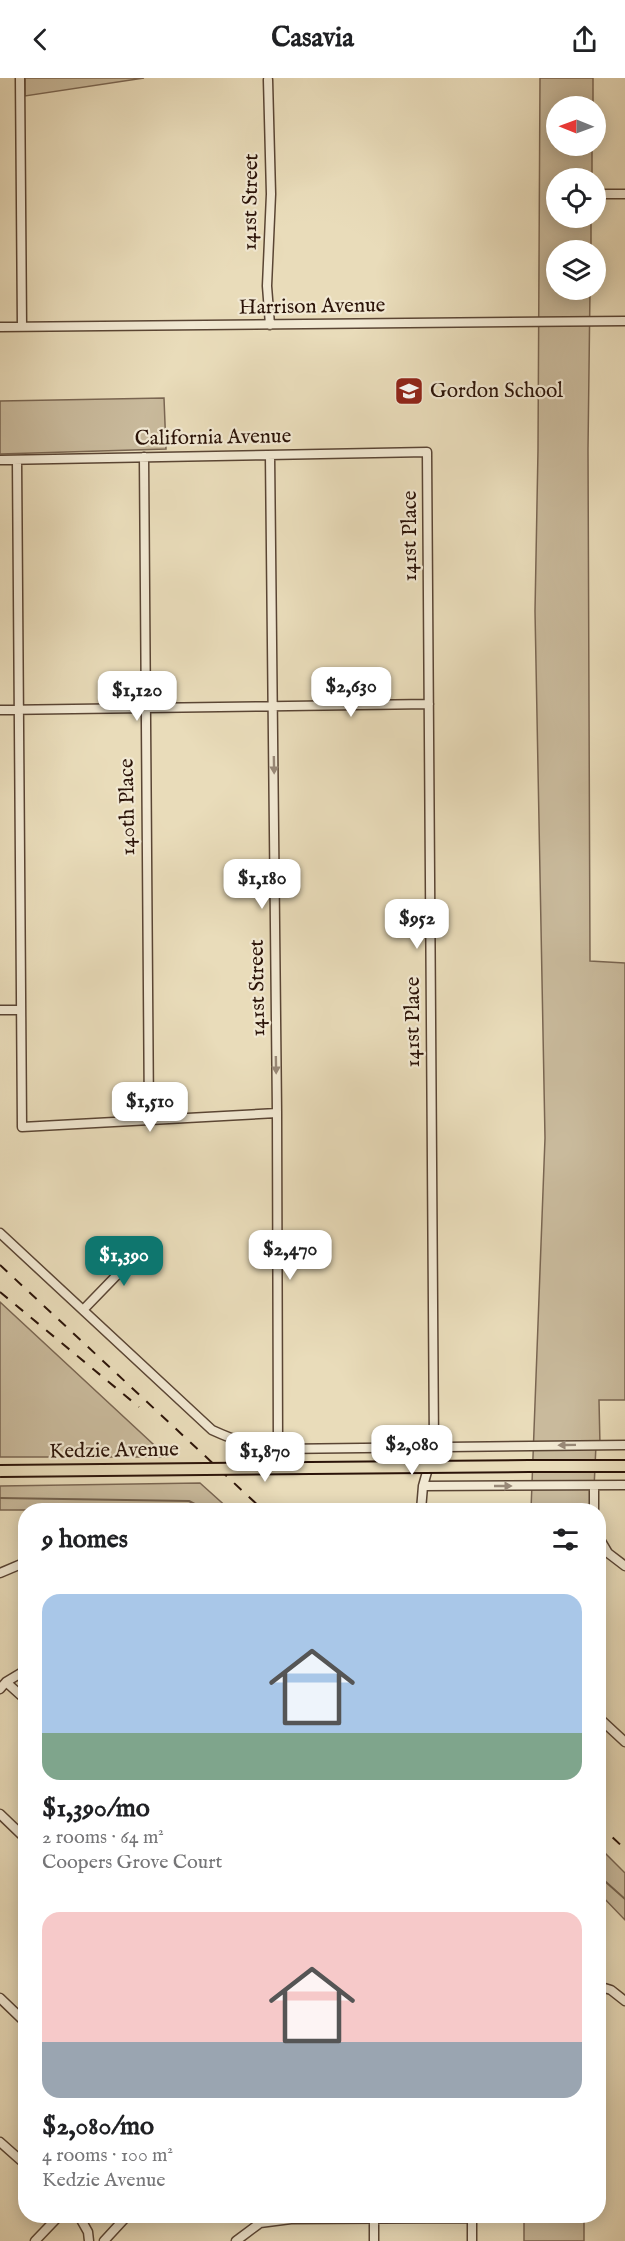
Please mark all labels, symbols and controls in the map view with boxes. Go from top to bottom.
text: Casavia [271,22,354,56]
icon: back [24,23,57,56]
icon: share [568,23,601,56]
north arrow [546,96,606,156]
map controls [546,96,606,300]
street label: 141st Street [237,153,265,251]
button: locate [546,168,606,228]
button: layers [546,240,606,300]
street label: Harrison Avenue [238,292,386,322]
school or university icon: Gordon School [393,375,425,407]
place label: Gordon School [430,378,563,405]
street label: California Avenue [134,423,292,453]
street label: 141st Place [397,490,424,581]
pin: $2,630 [302,667,400,718]
pin: $1,120 [88,671,186,722]
text: $2,630 [325,674,377,699]
text: $1,120 [112,678,162,703]
one-way arrow [269,755,278,774]
street label: 140th Place [114,758,142,856]
pin: $1,180 [213,859,311,910]
text: $1,180 [238,866,286,891]
pin: $952 [381,899,453,950]
text: $952 [399,906,435,931]
street label: 141st Street [244,939,272,1037]
street label: 141st Place [400,976,427,1067]
one-way arrow [271,1055,281,1074]
pin: $1,510 [101,1082,199,1133]
text: $1,510 [126,1089,174,1114]
pin: $2,470 [241,1230,339,1281]
pin: $1,390 [75,1236,173,1287]
text: $2,470 [263,1237,317,1262]
text: $1,390 [99,1243,149,1268]
pin: $2,080 [363,1425,461,1476]
pin: $1,870 [216,1432,314,1483]
text: $2,080 [385,1432,439,1457]
street label: Kedzie Avenue [49,1436,179,1466]
text: $1,870 [240,1439,290,1464]
one-way arrow [557,1440,576,1450]
one-way arrow [493,1481,512,1491]
text: 9 homes [42,1523,128,1556]
icon: filters [549,1523,582,1556]
icon: home [258,1633,366,1741]
text: $1,390/mo [42,1792,150,1825]
text: 2 rooms · 64 m² [42,1825,164,1850]
text: Coopers Grove Court [42,1850,222,1875]
icon: home [258,1951,366,2059]
text: $2,080/mo [42,2110,154,2143]
text: 4 rooms · 100 m² [42,2143,173,2168]
text: Kedzie Avenue [42,2168,166,2193]

